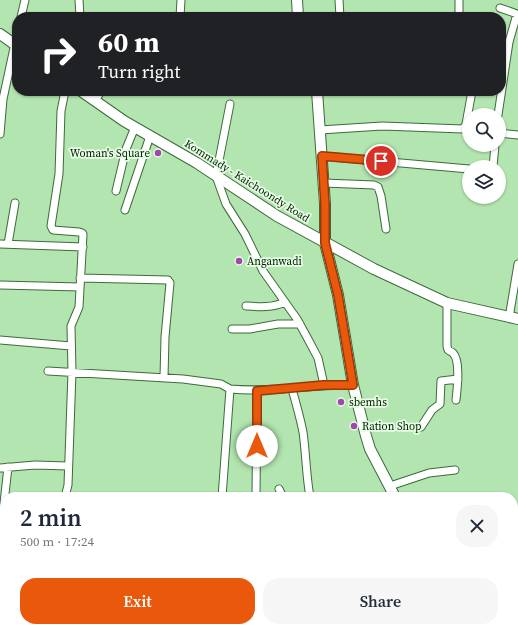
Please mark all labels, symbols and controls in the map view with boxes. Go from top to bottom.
text: 60 m [98,23,160,61]
icon: right [32,28,84,80]
text: Turn right [98,59,180,84]
map controls [462,108,506,204]
button: search [462,108,506,152]
street label: Kommady - Kaichoondy Road [182,136,313,226]
pin [364,144,398,178]
place label: Woman's Square [70,146,150,161]
marker: Woman's Square [153,148,163,158]
icon: arrive [370,150,392,172]
button: layers [462,160,506,204]
place label: Anganwadi [247,254,302,269]
marker: Anganwadi [234,256,244,266]
place label: sbemhs [349,395,387,410]
marker: sbemhs [336,397,346,407]
place label: Ration Shop [362,419,421,434]
marker: Ration Shop [349,421,359,431]
position arrow [236,425,278,467]
text: 2 min [20,501,82,534]
button: close [456,505,498,547]
text: 500 m · 17:24 [20,533,94,550]
button: Exit [20,578,255,624]
button: Share [263,578,498,624]

